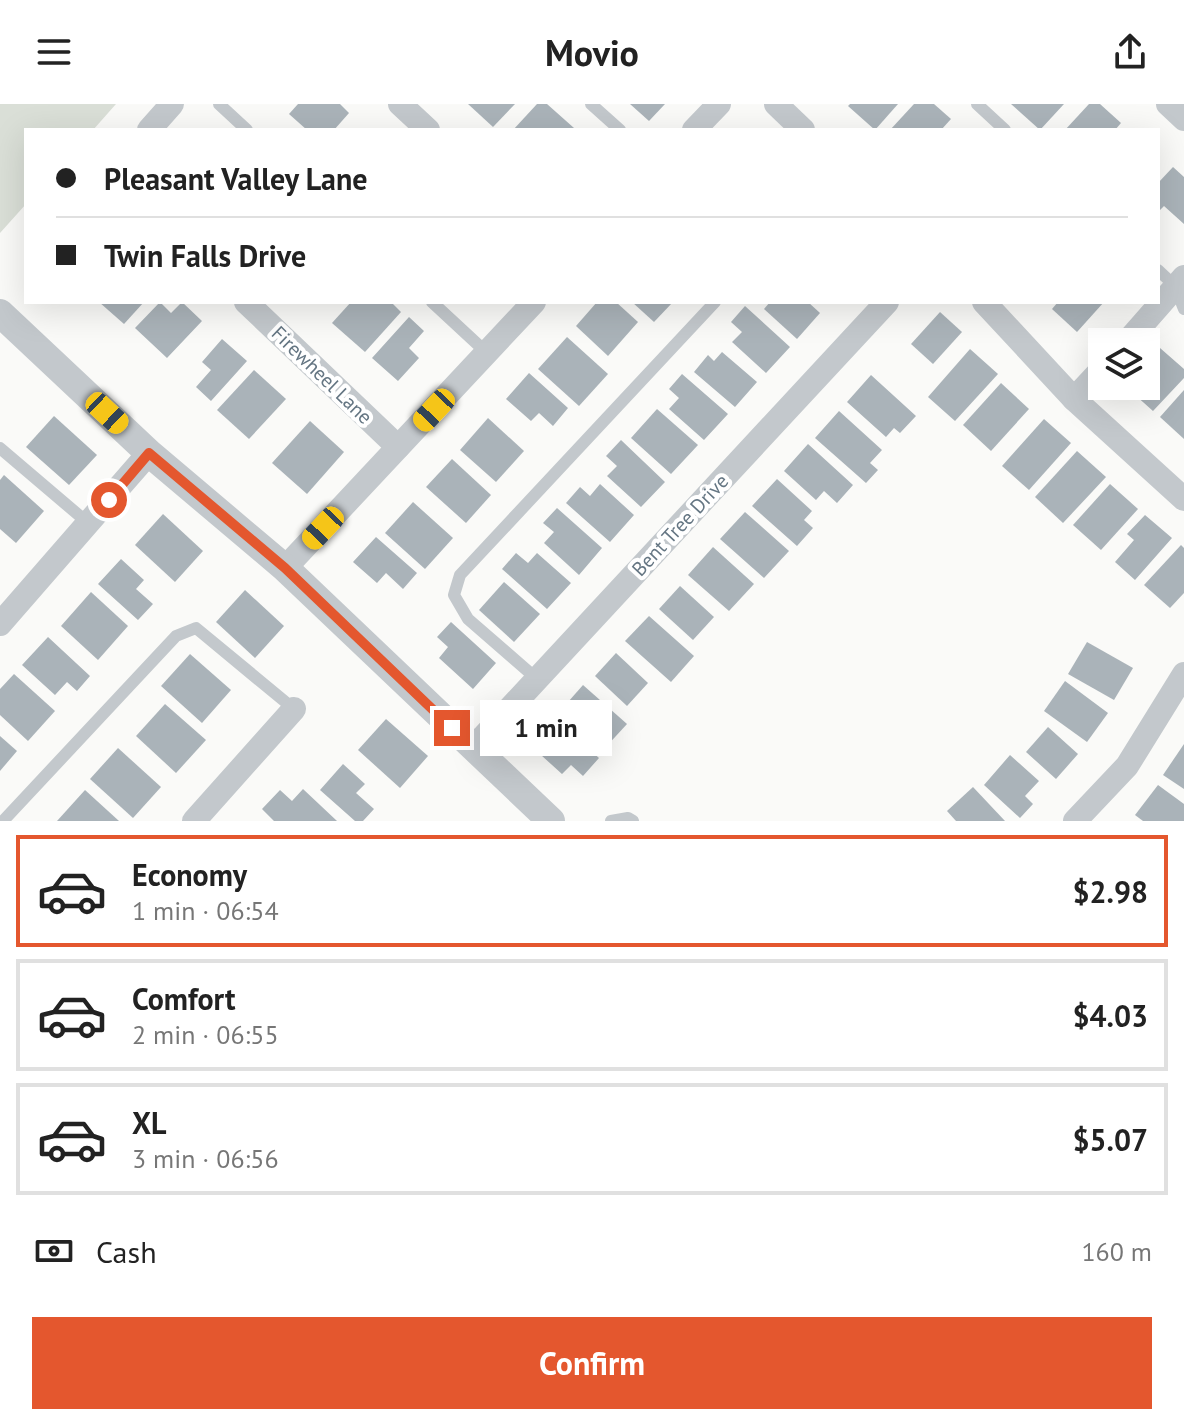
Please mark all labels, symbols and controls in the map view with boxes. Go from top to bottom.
text: Movio [545,29,639,76]
icon: menu [32,30,76,74]
icon: share [1108,30,1152,74]
text: Pleasant Valley Lane [104,159,368,198]
text: Twin Falls Drive [104,236,306,275]
street label: Firewheel Lane [266,320,378,430]
map controls [1088,328,1160,400]
button: layers [1088,328,1160,400]
car [409,384,459,436]
car [81,388,133,438]
street label: Bent Tree Drive [626,468,734,582]
route start [91,482,127,518]
car [298,502,348,554]
callout: 1 min [480,700,612,756]
route end [434,710,470,746]
text: 1 min [514,711,578,744]
icon: car [36,855,108,927]
text: Economy [132,855,247,894]
text: $2.98 [1073,872,1148,911]
text: 1 min · 06:54 [132,894,279,927]
icon: car [36,979,108,1051]
text: Comfort [132,979,235,1018]
text: $4.03 [1073,996,1148,1035]
text: 2 min · 06:55 [132,1018,279,1051]
icon: car [36,1103,108,1175]
text: XL [132,1103,166,1142]
text: $5.07 [1073,1120,1148,1159]
text: 3 min · 06:56 [132,1142,279,1175]
icon: cash [32,1229,76,1273]
text: Cash [96,1232,157,1271]
text: 160 m [1081,1235,1152,1268]
button: Confirm [32,1317,1152,1409]

